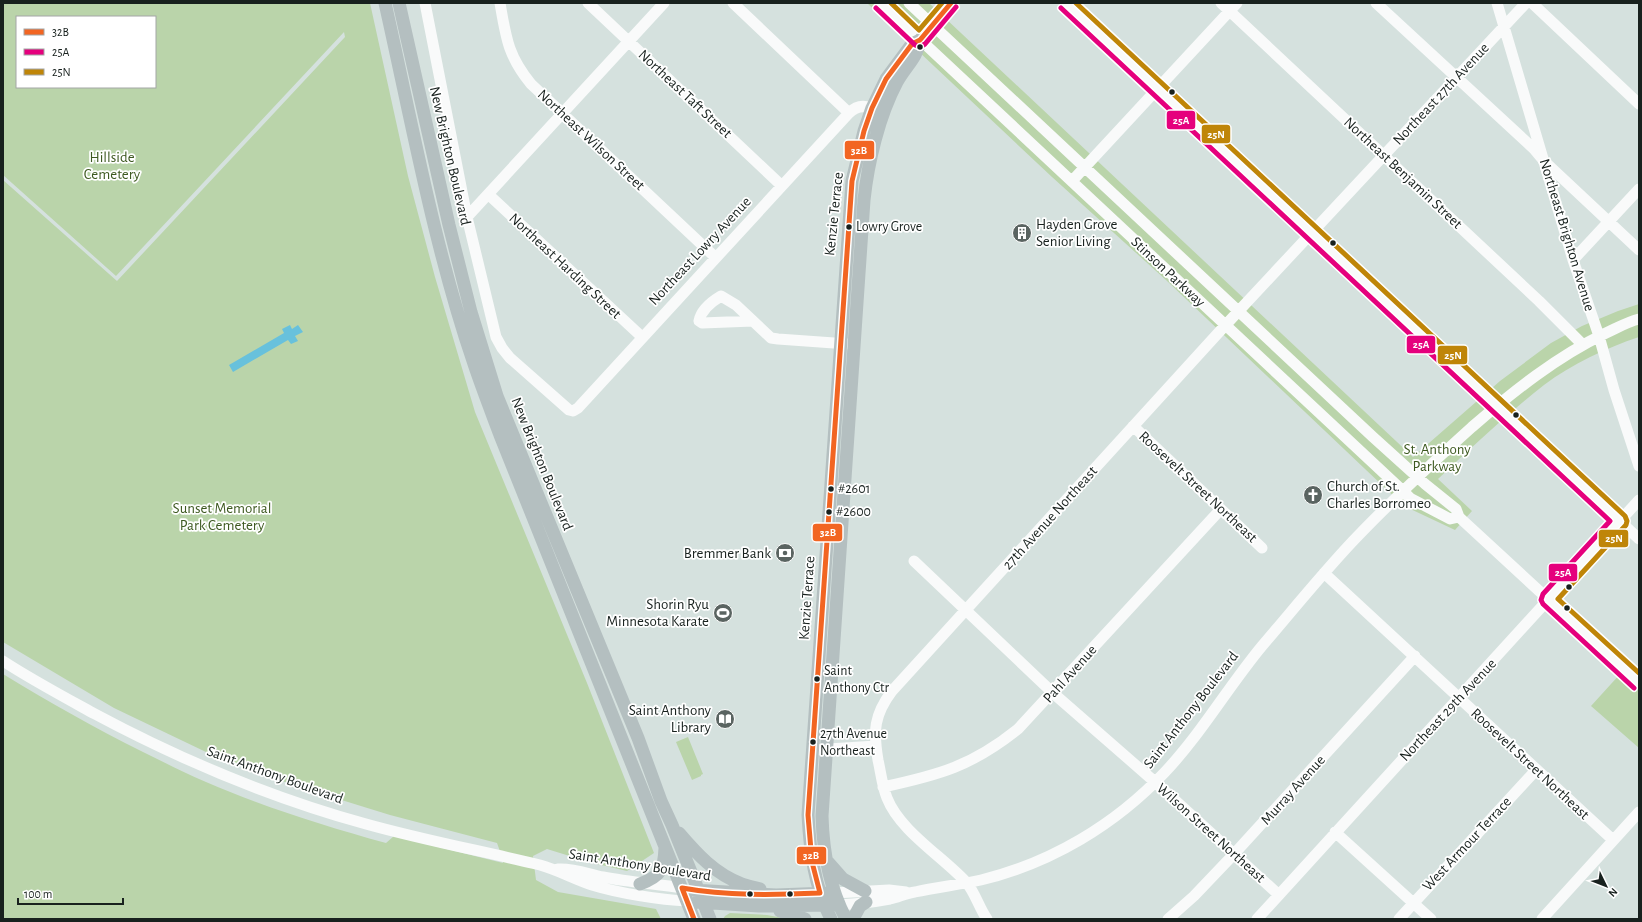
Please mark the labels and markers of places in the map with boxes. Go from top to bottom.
unlabelled marker [915,42,925,52]
unlabelled marker [1167,87,1177,97]
place label: Hayden Grove Senior Living [1036,217,1118,249]
place label: Lowry Grove [856,220,922,234]
marker: Lowry Grove [844,222,854,232]
building icon: Hayden Grove Senior Living [1011,222,1033,244]
unlabelled marker [1328,238,1338,248]
unlabelled marker [1511,410,1521,420]
place label: Church of St. Charles Borromeo [1327,479,1431,511]
place label: #2601 [838,482,870,496]
marker: #2601 [826,484,836,494]
church icon: Church of St. Charles Borromeo [1302,484,1324,506]
place label: #2600 [836,505,871,519]
marker: #2600 [824,507,834,517]
bank icon: Bremmer Bank [774,542,796,564]
place label: Bremmer Bank [684,546,771,561]
unlabelled marker [1564,582,1574,592]
place label: Shorin Ryu Minnesota Karate [606,597,709,629]
sports icon: Shorin Ryu Minnesota Karate [712,602,734,624]
unlabelled marker [1562,603,1572,613]
place label: Saint Anthony Ctr [824,664,889,695]
marker: Saint Anthony Ctr [812,674,822,684]
place label: Saint Anthony Library [629,703,712,735]
library icon: Saint Anthony Library [714,708,736,730]
place label: 27th Avenue Northeast [820,727,887,758]
marker: 27th Avenue Northeast [808,737,818,747]
unlabelled marker [745,889,755,899]
unlabelled marker [785,889,795,899]

